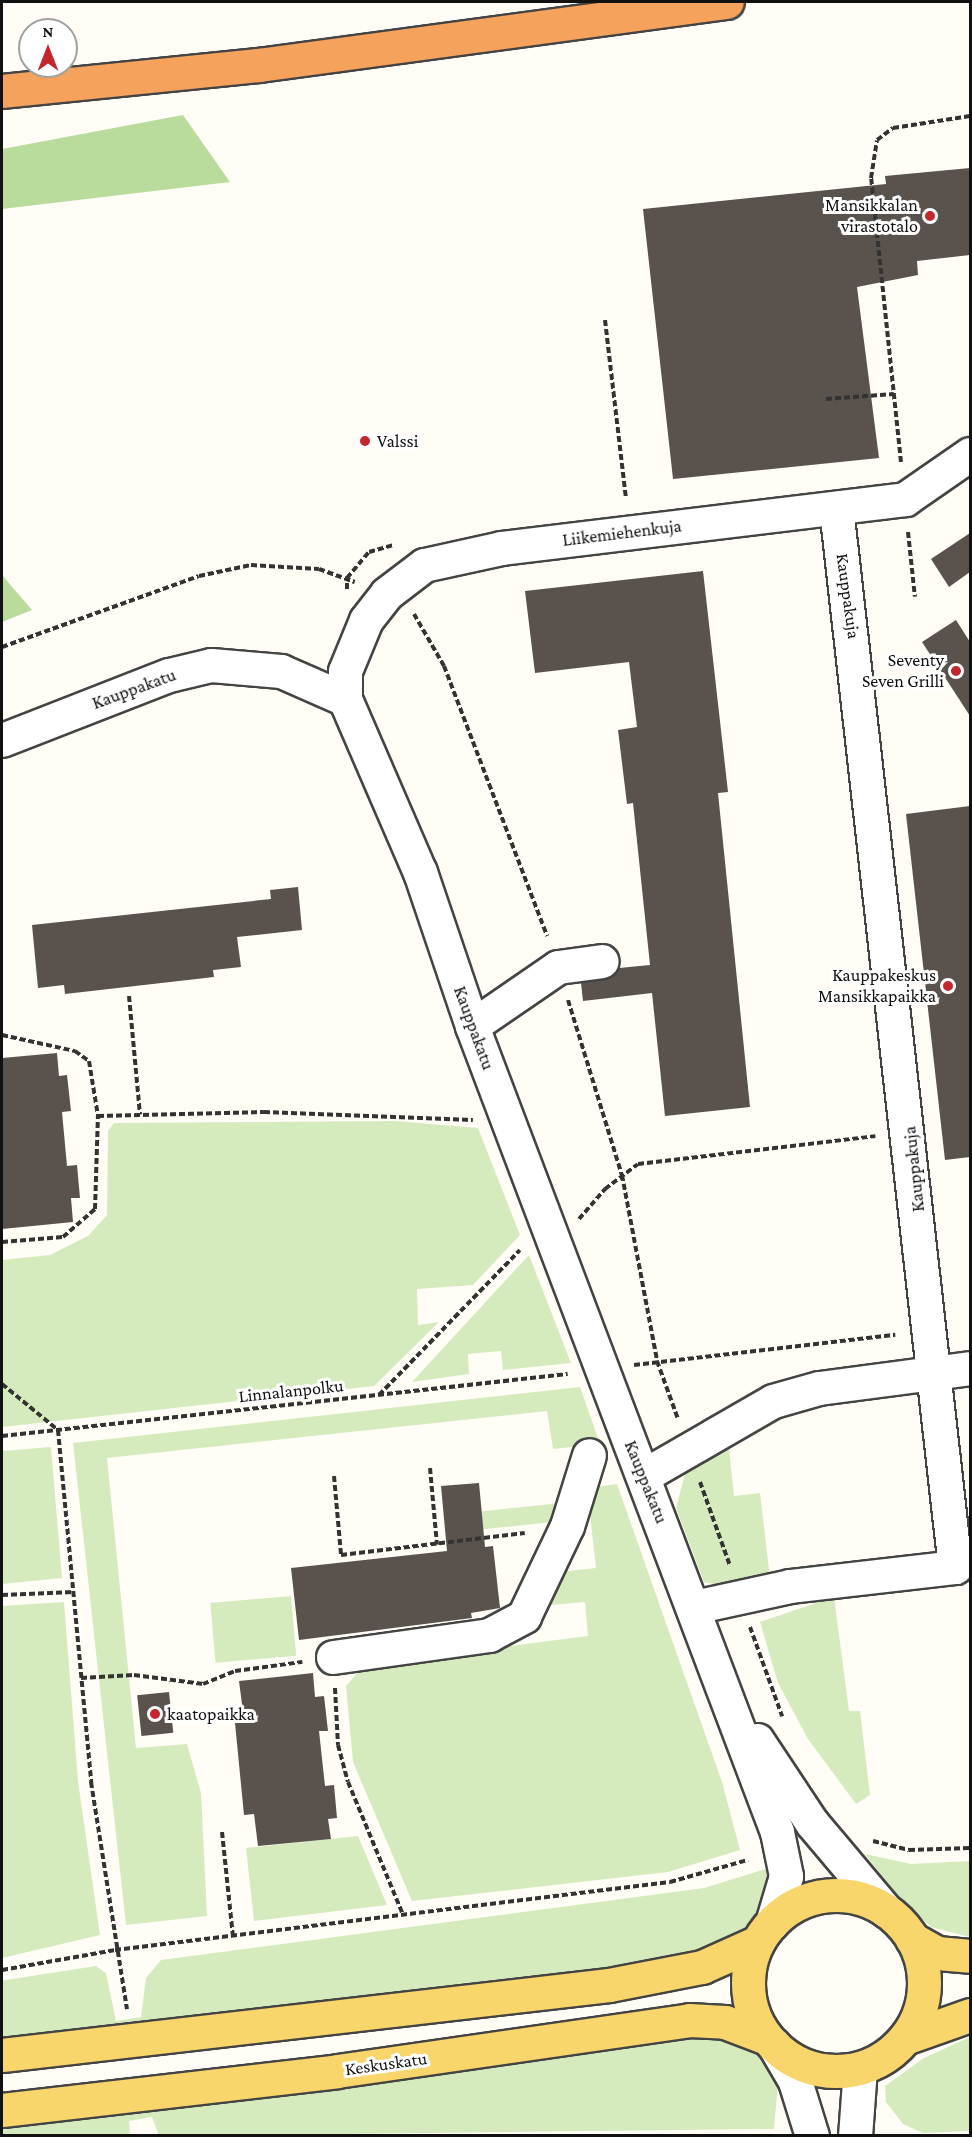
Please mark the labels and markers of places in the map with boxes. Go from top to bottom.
place label: Mansikkalan virastotalo [825,195,918,238]
marker: Mansikkalan virastotalo [923,209,937,223]
place label: Valssi [377,430,418,452]
marker: Valssi [358,434,372,448]
place label: Seventy Seven Grilli [862,650,944,692]
marker: Seventy Seven Grilli [949,664,963,678]
place label: Kauppakeskus Mansikkapaikka [818,965,936,1008]
marker: Kauppakeskus Mansikkapaikka [941,979,955,993]
place label: kaatopaikka [167,1703,255,1725]
marker: kaatopaikka [148,1707,162,1721]

